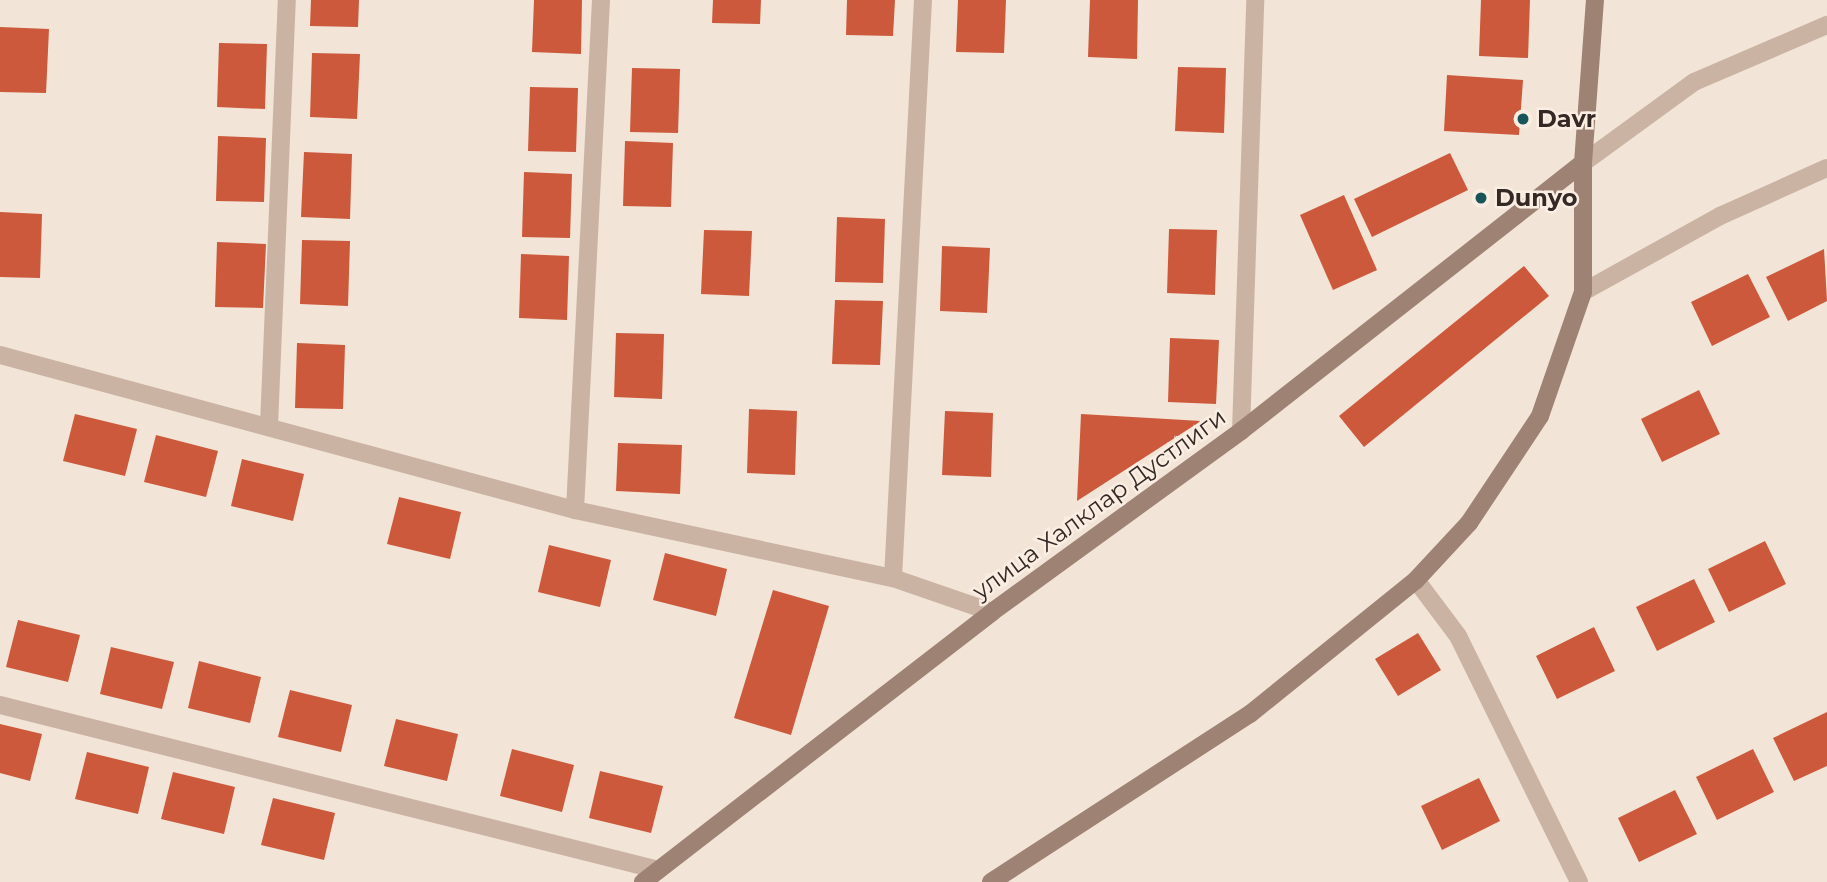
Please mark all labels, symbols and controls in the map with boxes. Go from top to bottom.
place label: Davr [1537,105,1596,133]
marker: Davr [1515,111,1531,127]
place label: Dunyo [1495,184,1577,212]
marker: Dunyo [1473,190,1489,206]
street label: улица Халклар Дустлиги [967,402,1231,606]

